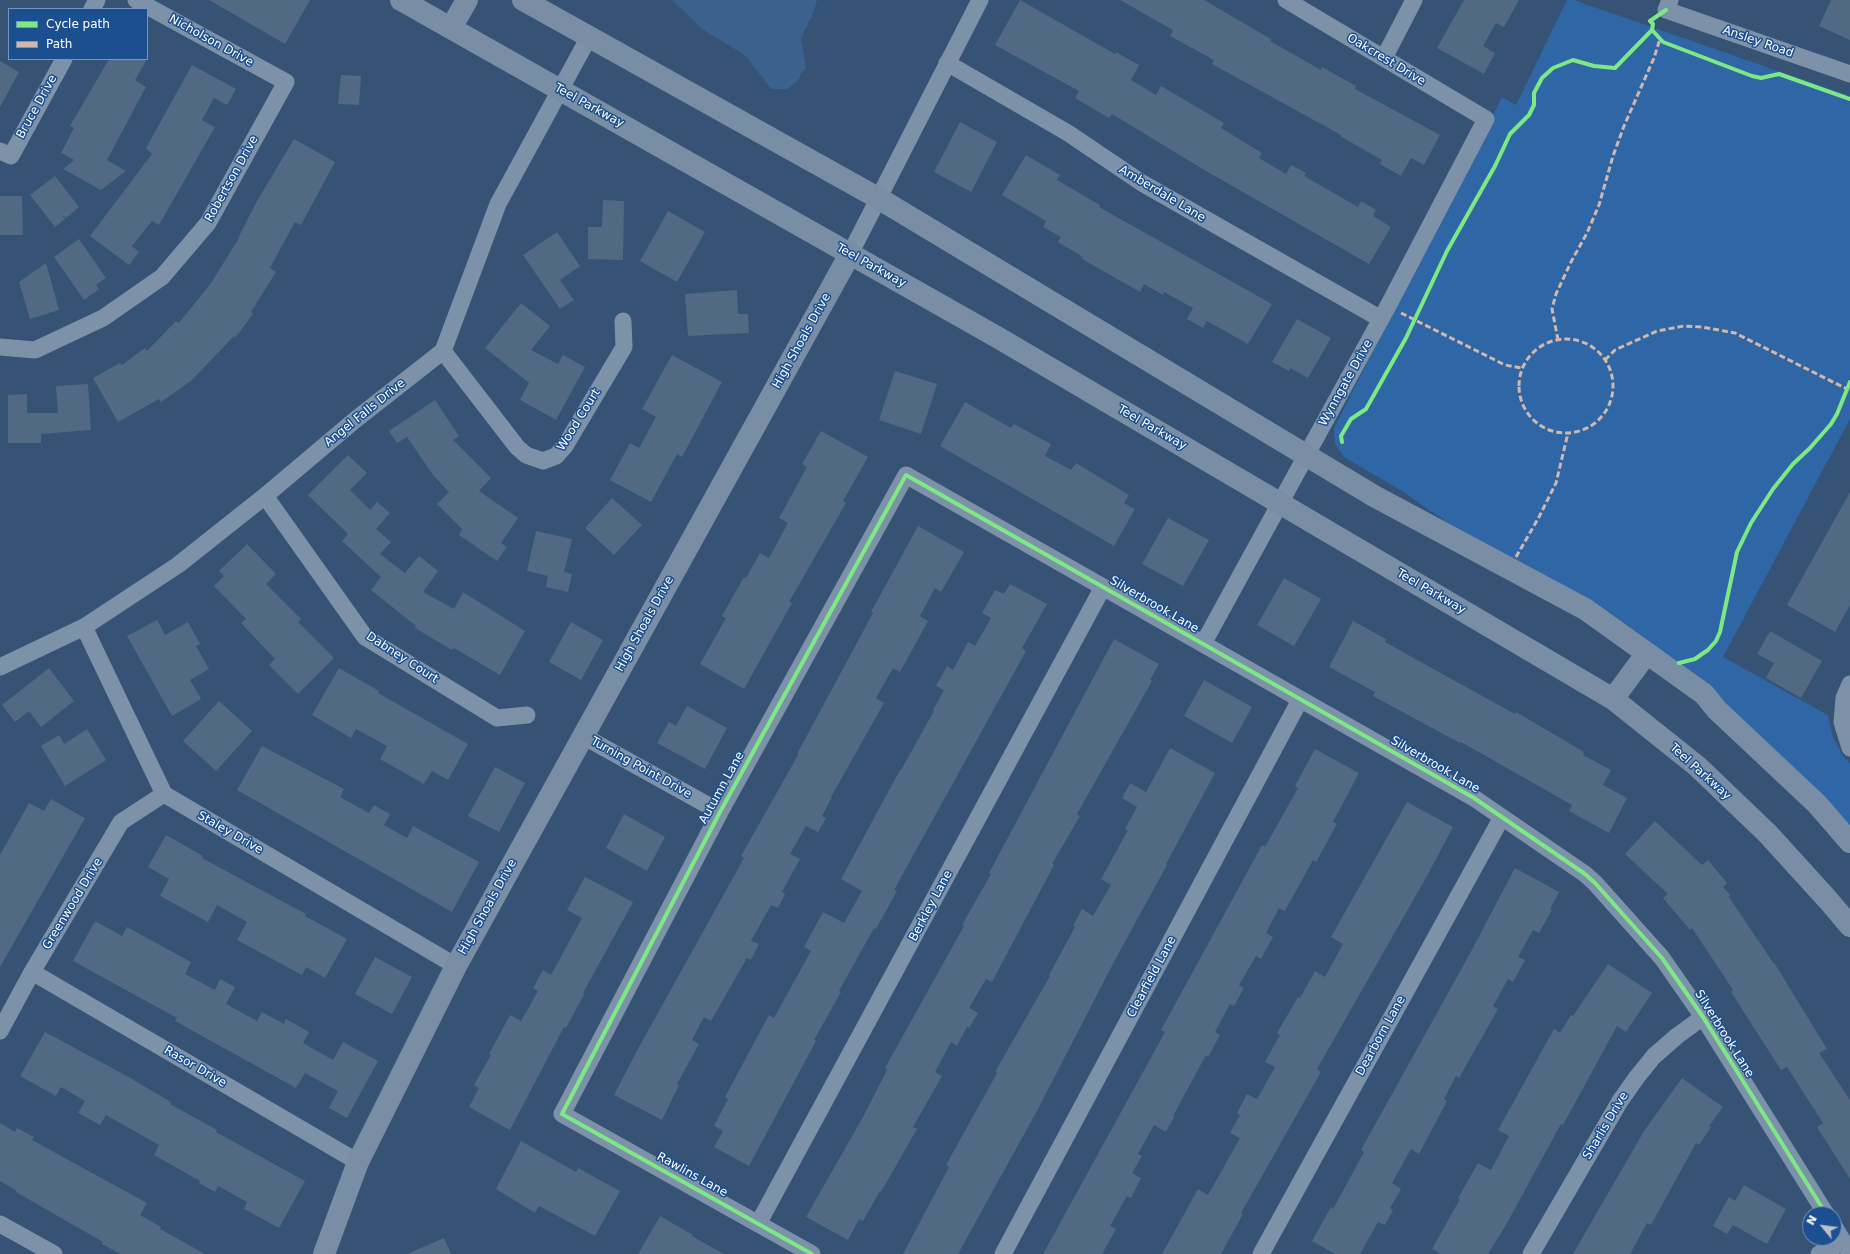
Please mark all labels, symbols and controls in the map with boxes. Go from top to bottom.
legend [8,8,148,60]
street label: Nicholson Drive [166,12,256,70]
text: Cycle path [46,17,110,31]
street label: Ansley Road [1721,23,1795,61]
street label: Oakcrest Drive [1344,31,1428,89]
text: Path [46,37,72,51]
street label: Bruce Drive [14,73,60,141]
street label: Teel Parkway [552,81,626,131]
street label: Robertson Drive [202,133,262,225]
street label: Amberdale Lane [1116,163,1208,225]
street label: Teel Parkway [834,241,908,291]
street label: High Shoals Drive [770,291,834,391]
street label: Wynngate Drive [1316,337,1376,429]
street label: Angel Falls Drive [322,376,408,450]
street label: Wood Court [554,386,604,454]
street label: Teel Parkway [1115,402,1189,454]
street label: Teel Parkway [1394,566,1468,618]
street label: High Shoals Drive [613,574,677,674]
street label: Silverbrook Lane [1107,574,1201,636]
street label: Dabney Court [363,629,441,687]
street label: Turning Point Drive [588,734,694,802]
street label: Silverbrook Lane [1388,734,1482,796]
street label: Teel Parkway [1666,741,1734,803]
street label: Autumn Lane [696,749,748,827]
street label: Staley Drive [195,808,265,858]
street label: Greenwood Drive [40,856,106,952]
street label: High Shoals Drive [456,857,520,957]
street label: Berkley Lane [906,868,956,944]
street label: Clearfield Lane [1124,934,1180,1020]
street label: Silverbrook Lane [1691,988,1757,1080]
street label: Dearborn Lane [1353,994,1409,1078]
street label: Rasor Drive [161,1043,229,1091]
street label: Sharlis Drive [1580,1090,1632,1162]
street label: Rawlins Lane [654,1150,730,1200]
north arrow [1802,1206,1842,1246]
text: N [1804,1213,1820,1228]

